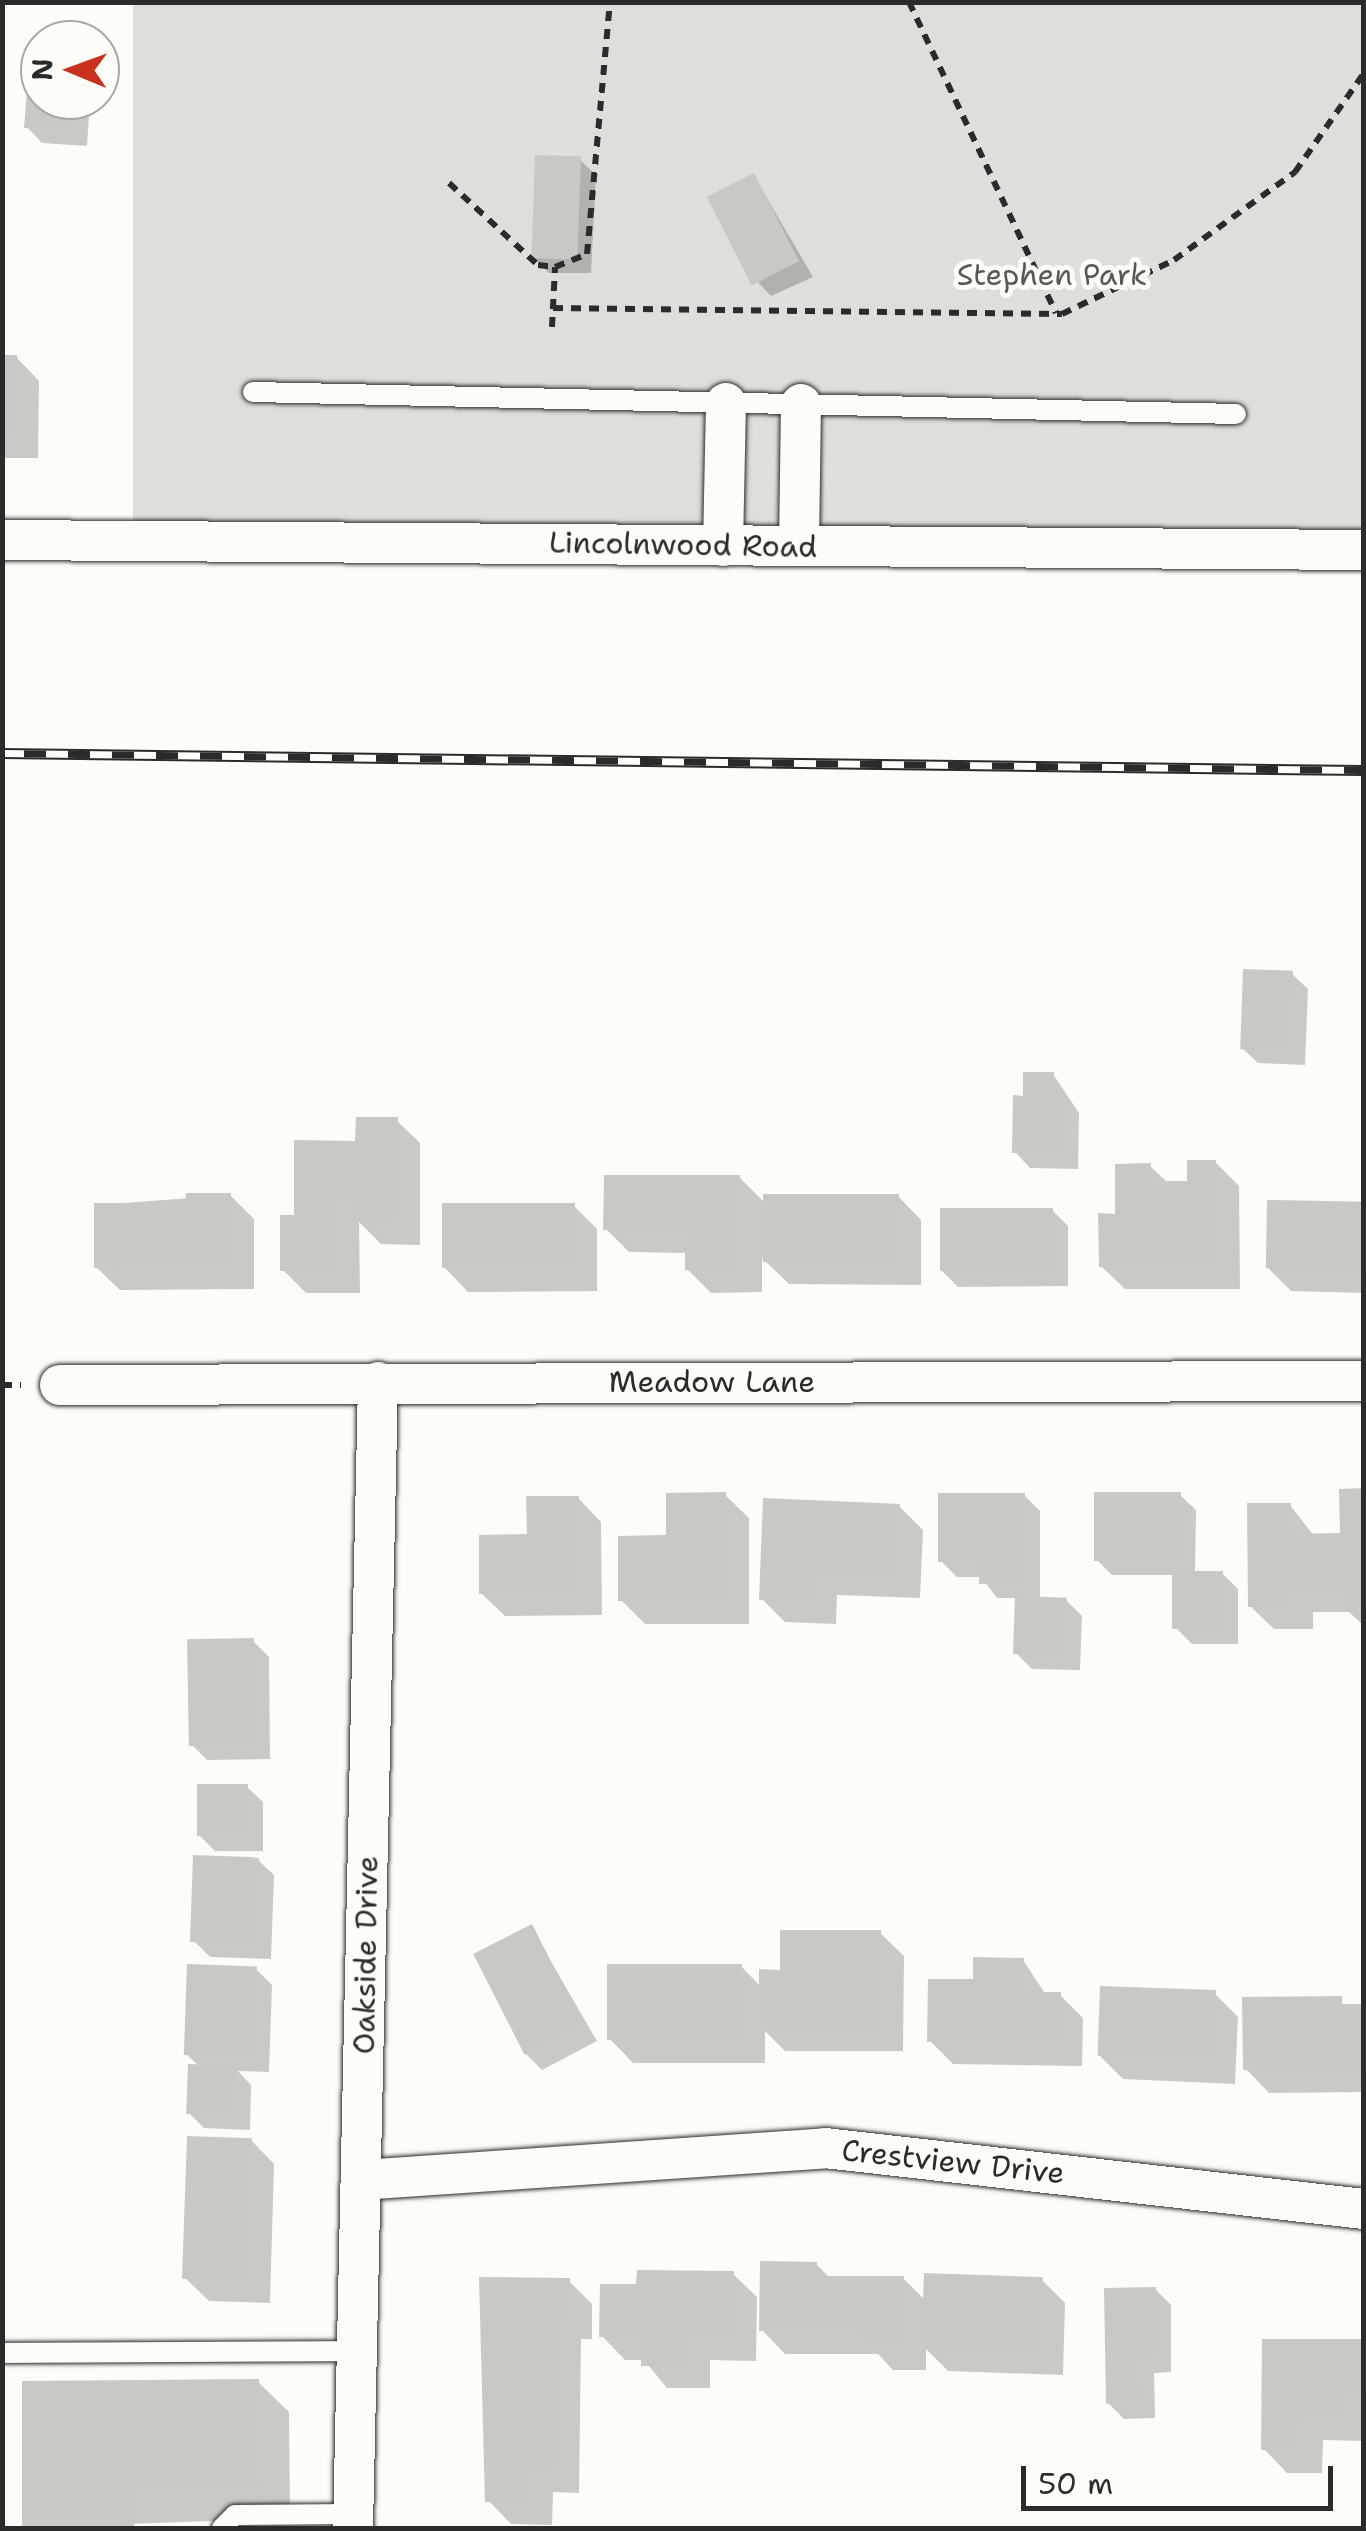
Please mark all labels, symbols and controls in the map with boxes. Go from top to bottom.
north arrow [20,20,120,120]
text: N [23,58,61,81]
park label: Stephen Park [957,257,1147,293]
street label: Lincolnwood Road [549,525,817,565]
street label: Meadow Lane [609,1364,815,1400]
street label: Oakside Drive [346,1855,386,2055]
street label: Crestview Drive [840,2132,1066,2192]
scale bar [1026,2446,1338,2508]
text: 50 m [1038,2463,1113,2504]

